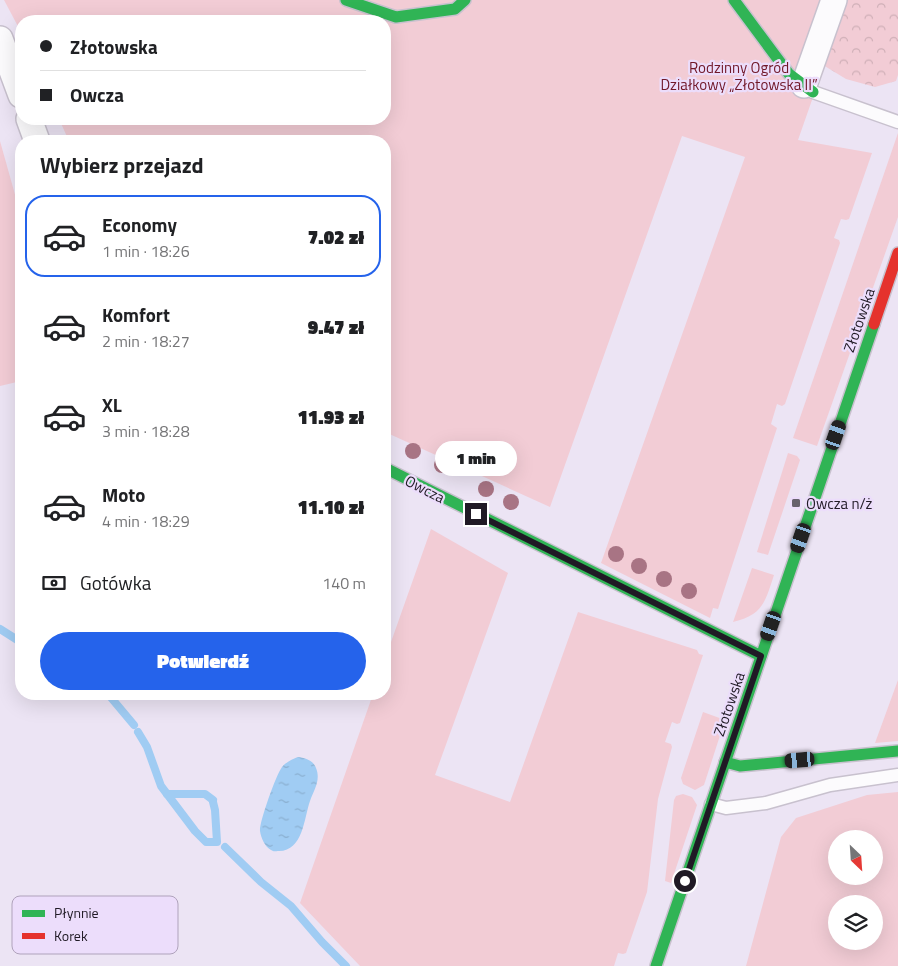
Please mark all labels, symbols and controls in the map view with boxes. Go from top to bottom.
text: Złotowska [70,32,158,61]
park label: Rodzinny Ogród Działkowy „Złotowska II” [660,56,818,96]
text: Owcza [70,80,124,109]
text: Wybierz przejazd [40,148,204,182]
text: Economy [102,210,177,239]
icon: car [42,214,87,259]
text: 7.02 zł [308,222,364,251]
text: 1 min · 18:26 [102,239,190,263]
street label: Złotowska [837,284,881,355]
text: Komfort [102,300,170,329]
icon: car [42,304,87,349]
text: 9.47 zł [308,312,364,341]
text: 2 min · 18:27 [102,329,190,353]
text: XL [102,390,122,419]
icon: car [42,394,87,439]
text: 11.93 zł [297,402,364,431]
car [824,418,847,452]
text: 3 min · 18:28 [102,419,190,443]
callout: 1 min [435,442,517,476]
text: 1 min [456,446,496,470]
street label: Owcza [401,469,449,509]
text: Moto [102,480,145,509]
icon: car [42,484,87,529]
text: 11.10 zł [297,492,364,521]
place label: Owcza n/ż [806,492,873,515]
marker: Owcza n/ż [790,497,802,509]
route end [465,503,487,525]
text: 4 min · 18:29 [102,509,190,533]
car [789,521,812,555]
text: Gotówka [80,568,151,597]
icon: cash [40,569,68,597]
text: 140 m [322,571,366,595]
car [759,609,782,643]
button: Potwierdź [40,632,366,690]
street label: Złotowska [707,668,751,739]
car [784,751,815,769]
north arrow [828,830,882,885]
map controls [828,830,883,950]
route start [674,870,696,892]
button: layers [828,895,883,950]
legend [12,896,178,954]
text: Płynnie [54,902,99,923]
text: Korek [54,925,88,946]

